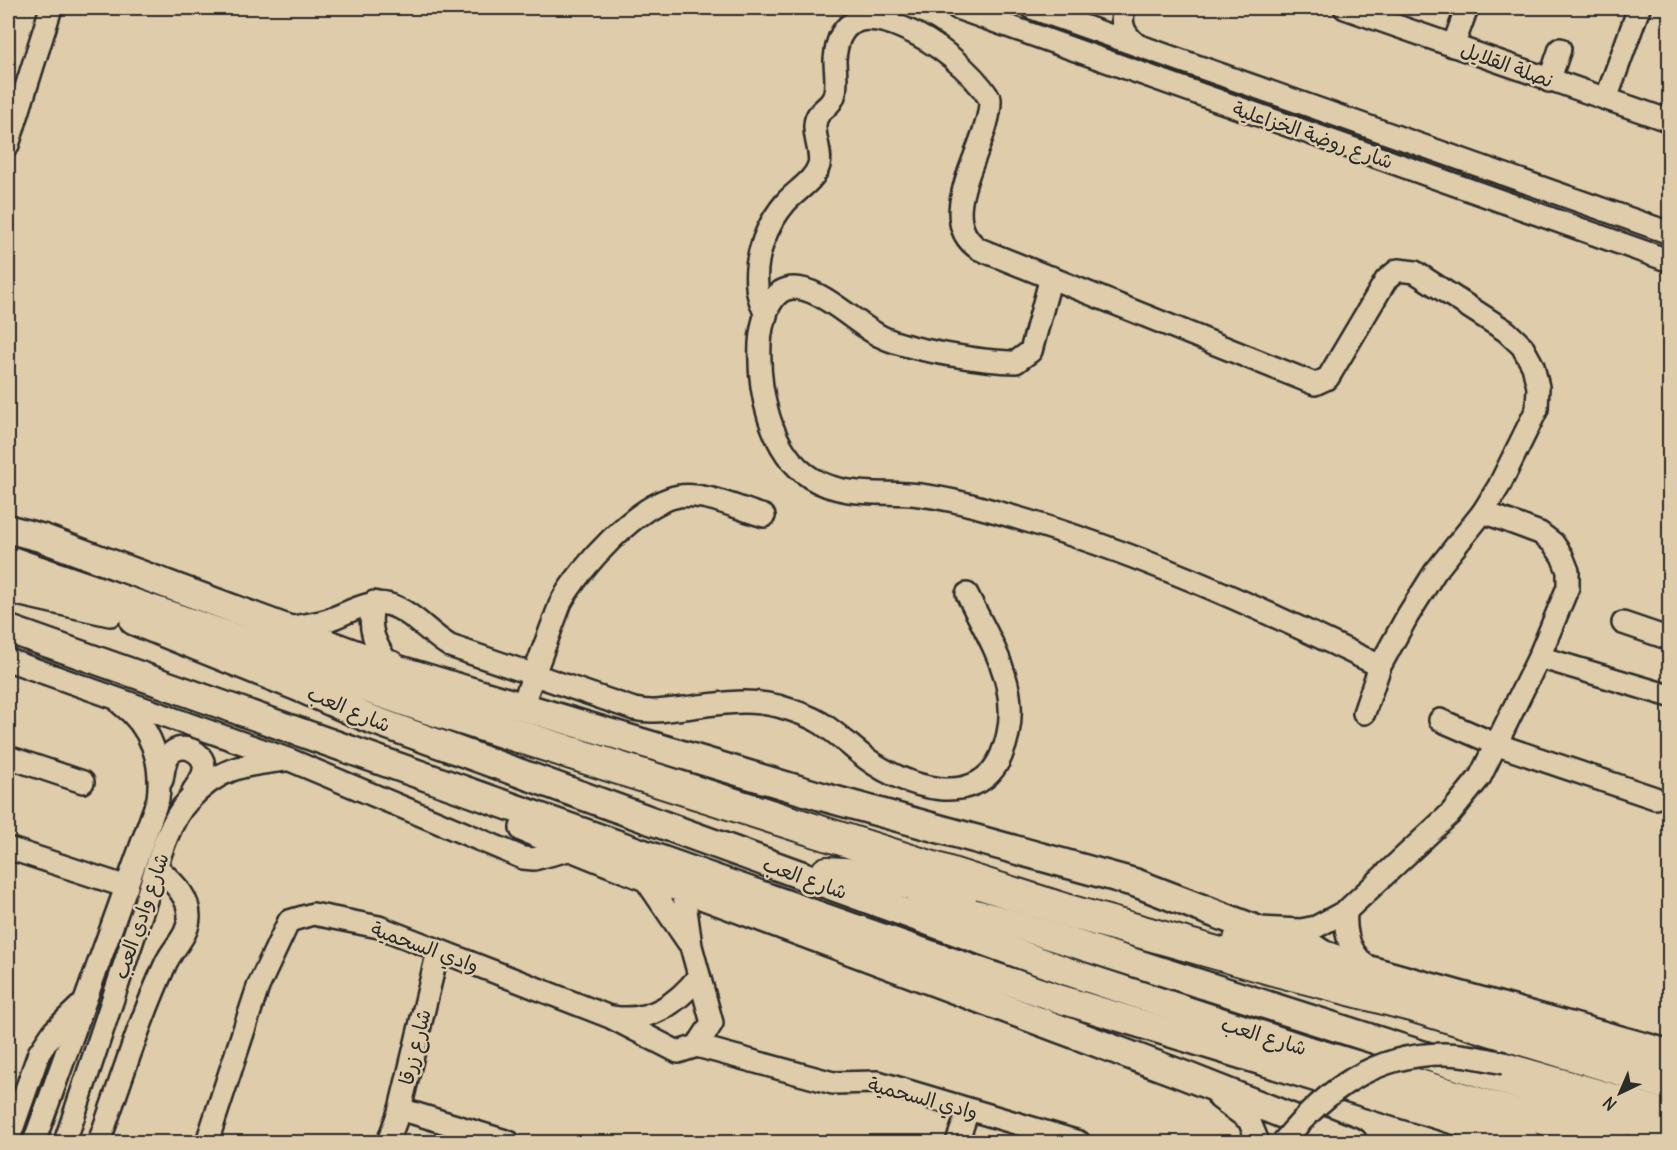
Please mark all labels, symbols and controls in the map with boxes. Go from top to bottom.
street label: نصلة القلايل [1458,36,1557,93]
street label: شارع روضة الخزاعلية [1229,95,1397,176]
street label: شارع العب [303,680,395,739]
street label: شارع وادي العب [107,849,177,983]
street label: شارع العب [759,851,851,906]
street label: وادي السحمية [367,915,483,980]
street label: شارع زرقا [393,1006,438,1088]
street label: شارع العب [1218,1011,1310,1062]
north arrow [1590,1063,1650,1123]
street label: وادي السحمية [865,1071,981,1127]
text: N [1599,1093,1621,1115]

